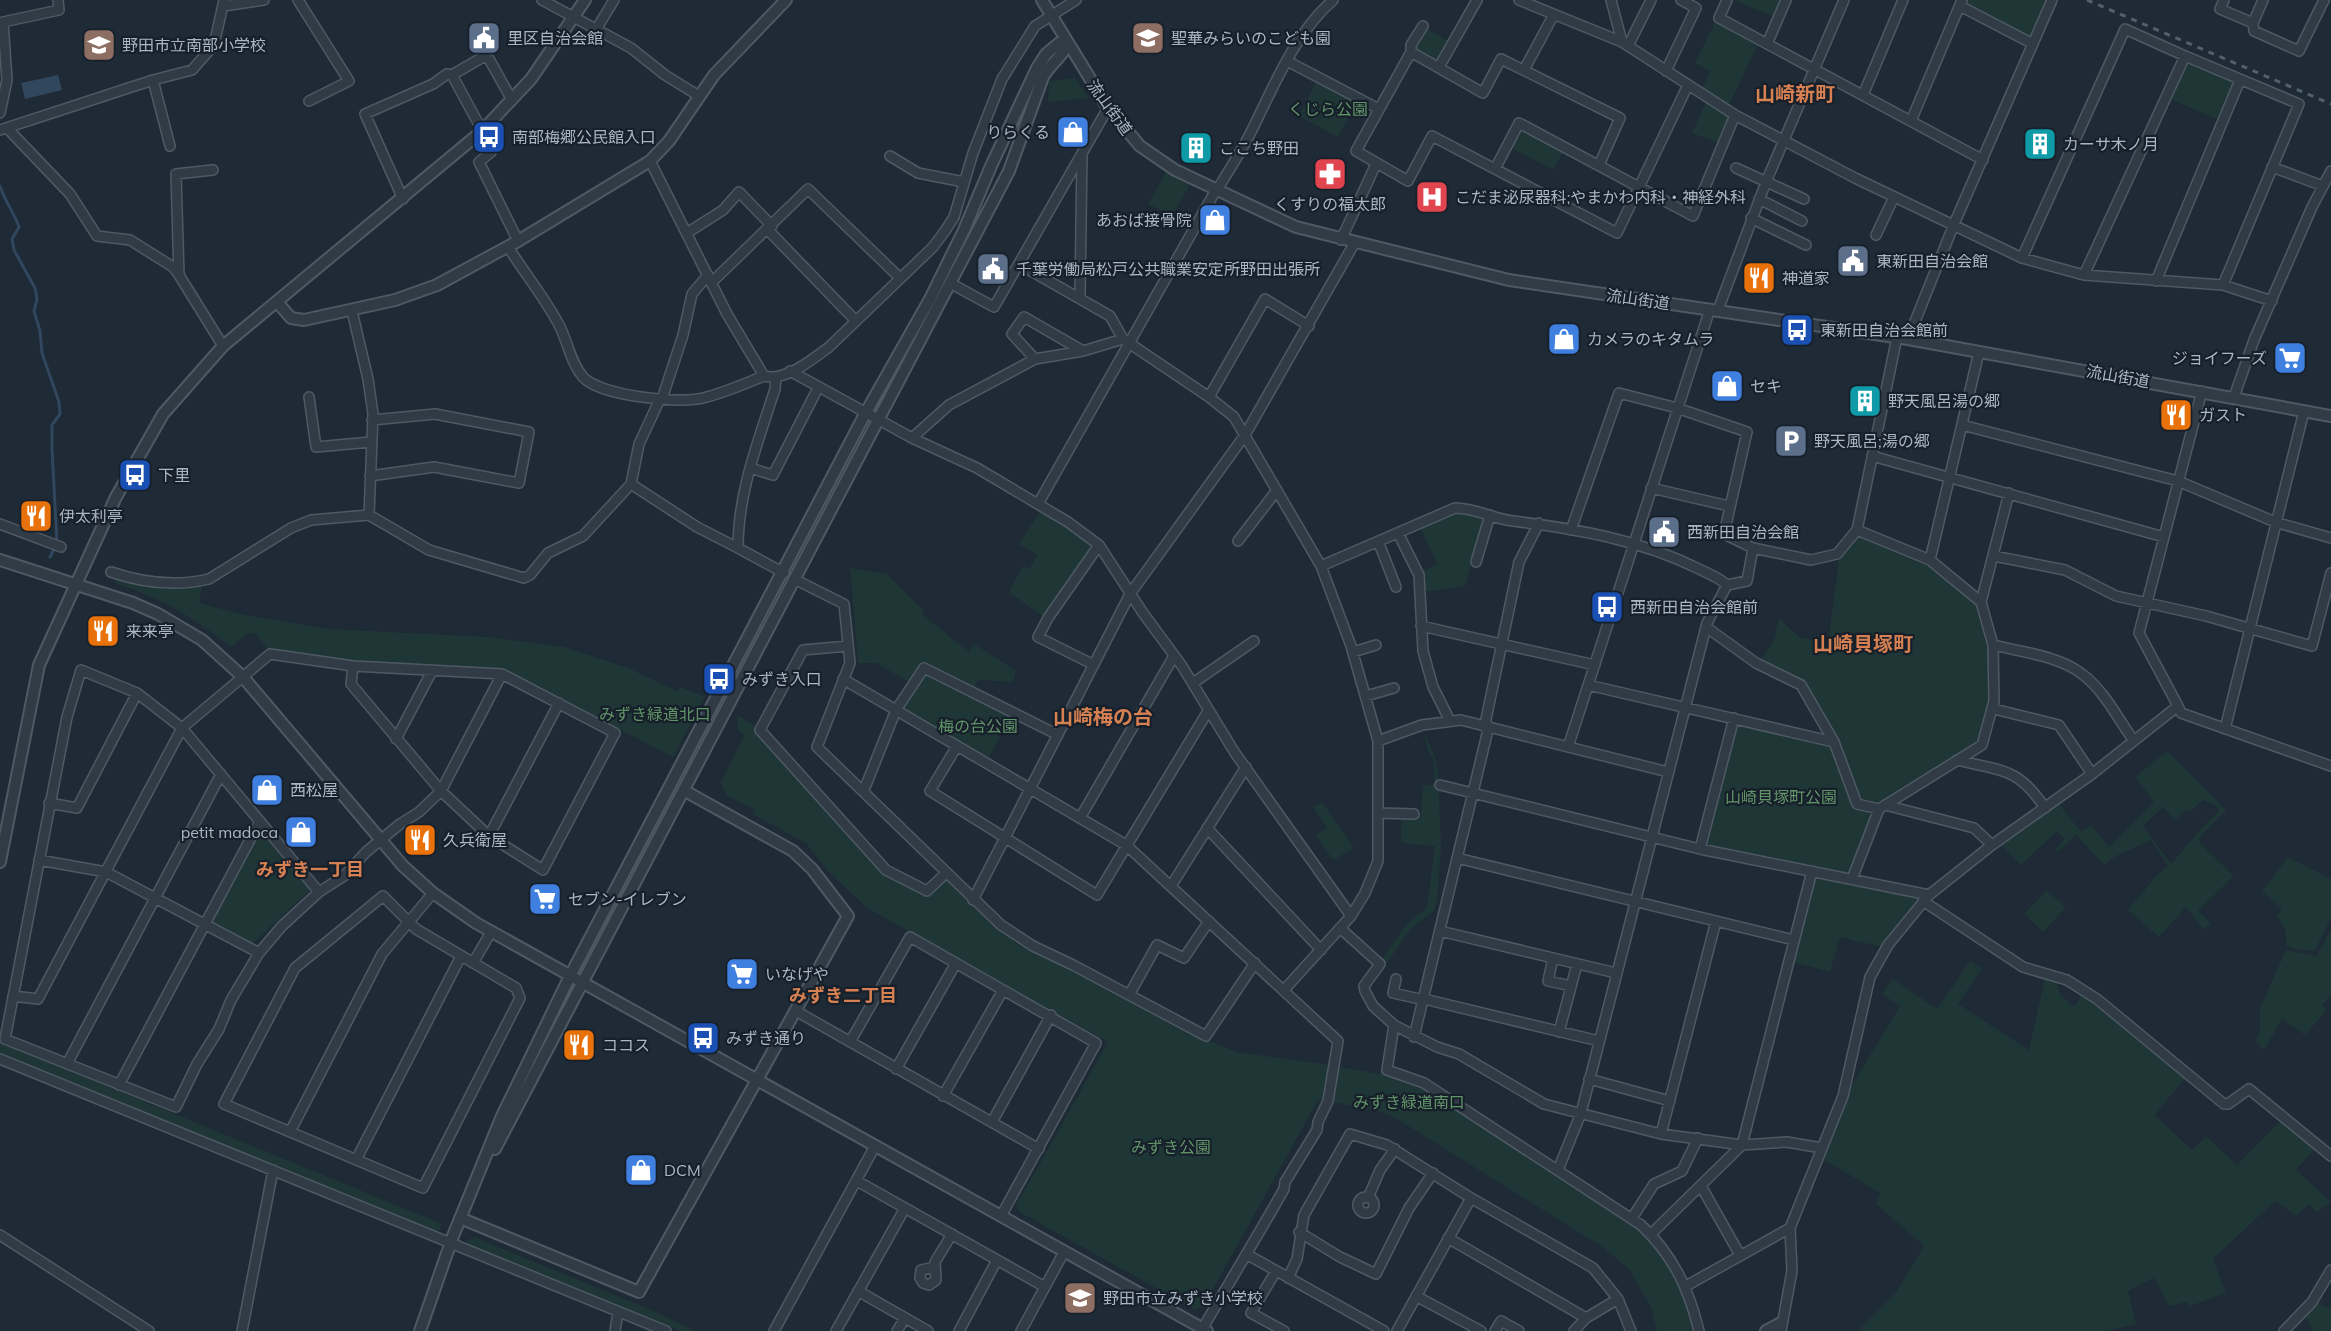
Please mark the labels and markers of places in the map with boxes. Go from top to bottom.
public building icon: 里区自治会館 [466,20,502,56]
school or university icon: 聖華みらいのこども園 [1130,20,1166,56]
school or university icon: 野田市立南部小学校 [81,27,117,63]
place label: 里区自治会館 [507,28,603,48]
place label: 聖華みらいのこども園 [1171,28,1331,48]
place label: 野田市立南部小学校 [122,35,266,55]
shop icon: りらくる [1055,114,1091,150]
bus stop icon: 南部梅郷公民館入口 [471,119,507,155]
place label: りらくる [986,122,1050,142]
building icon: カーサ木ノ月 [2022,126,2058,162]
place label: 南部梅郷公民館入口 [512,127,656,147]
building icon: ここち野田 [1178,130,1214,166]
place label: カーサ木ノ月 [2063,134,2159,154]
place label: ここち野田 [1219,138,1299,158]
pharmacy icon: くすりの福太郎 [1312,156,1348,192]
hospital icon: こだま泌尿器科;やまかわ内科・神経外科 [1414,179,1450,215]
place label: こだま泌尿器科;やまかわ内科・神経外科 [1455,187,1746,207]
place label: くすりの福太郎 [1274,194,1386,214]
shop icon: あおば接骨院 [1197,202,1233,238]
place label: あおば接骨院 [1096,210,1192,230]
public building icon: 東新田自治会館 [1835,243,1871,279]
public building icon: 千葉労働局松戸公共職業安定所野田出張所 [975,251,1011,287]
place label: 東新田自治会館 [1876,251,1988,271]
place label: 千葉労働局松戸公共職業安定所野田出張所 [1016,259,1320,279]
restaurant icon: 神道家 [1741,260,1777,296]
place label: 神道家 [1782,268,1830,288]
bus stop icon: 東新田自治会館前 [1779,312,1815,348]
place label: 東新田自治会館前 [1820,320,1948,340]
shop icon: カメラのキタムラ [1546,321,1582,357]
place label: カメラのキタムラ [1587,329,1714,349]
supermarket icon: ジョイフーズ [2272,340,2308,376]
place label: ジョイフーズ [2172,348,2267,368]
shop icon: セキ [1709,368,1745,404]
place label: セキ [1750,376,1782,396]
building icon: 野天風呂湯の郷 [1847,383,1883,419]
place label: 野天風呂湯の郷 [1888,391,2000,411]
restaurant icon: ガスト [2158,397,2194,433]
place label: ガスト [2199,405,2247,425]
parking icon: 野天風呂;湯の郷 [1773,423,1809,459]
place label: 野天風呂;湯の郷 [1814,431,1930,451]
bus stop icon: 下里 [117,457,153,493]
place label: 下里 [158,465,190,485]
restaurant icon: 伊太利亭 [18,498,54,534]
place label: 伊太利亭 [59,506,123,526]
public building icon: 西新田自治会館 [1646,514,1682,550]
place label: 西新田自治会館 [1687,522,1799,542]
bus stop icon: 西新田自治会館前 [1589,589,1625,625]
place label: 西新田自治会館前 [1630,597,1758,617]
restaurant icon: 来来亭 [85,613,121,649]
place label: 来来亭 [126,621,174,641]
bus stop icon: みずき入口 [701,661,737,697]
place label: みずき入口 [742,669,822,689]
shop icon: 西松屋 [249,772,285,808]
place label: 西松屋 [290,780,338,800]
shop icon: petit madoca [283,814,319,850]
place label: petit madoca [181,822,278,842]
restaurant icon: 久兵衛屋 [402,822,438,858]
place label: 久兵衛屋 [443,830,507,850]
supermarket icon: セブン-イレブン [527,881,563,917]
place label: セブン-イレブン [568,889,687,909]
supermarket icon: いなげや [724,956,760,992]
place label: いなげや [765,964,829,984]
bus stop icon: みずき通り [685,1020,721,1056]
restaurant icon: ココス [561,1027,597,1063]
place label: みずき通り [726,1028,806,1048]
place label: ココス [602,1035,650,1055]
shop icon: DCM [623,1152,659,1188]
place label: DCM [664,1160,701,1180]
school or university icon: 野田市立みずき小学校 [1062,1280,1098,1316]
place label: 野田市立みずき小学校 [1103,1288,1263,1308]

